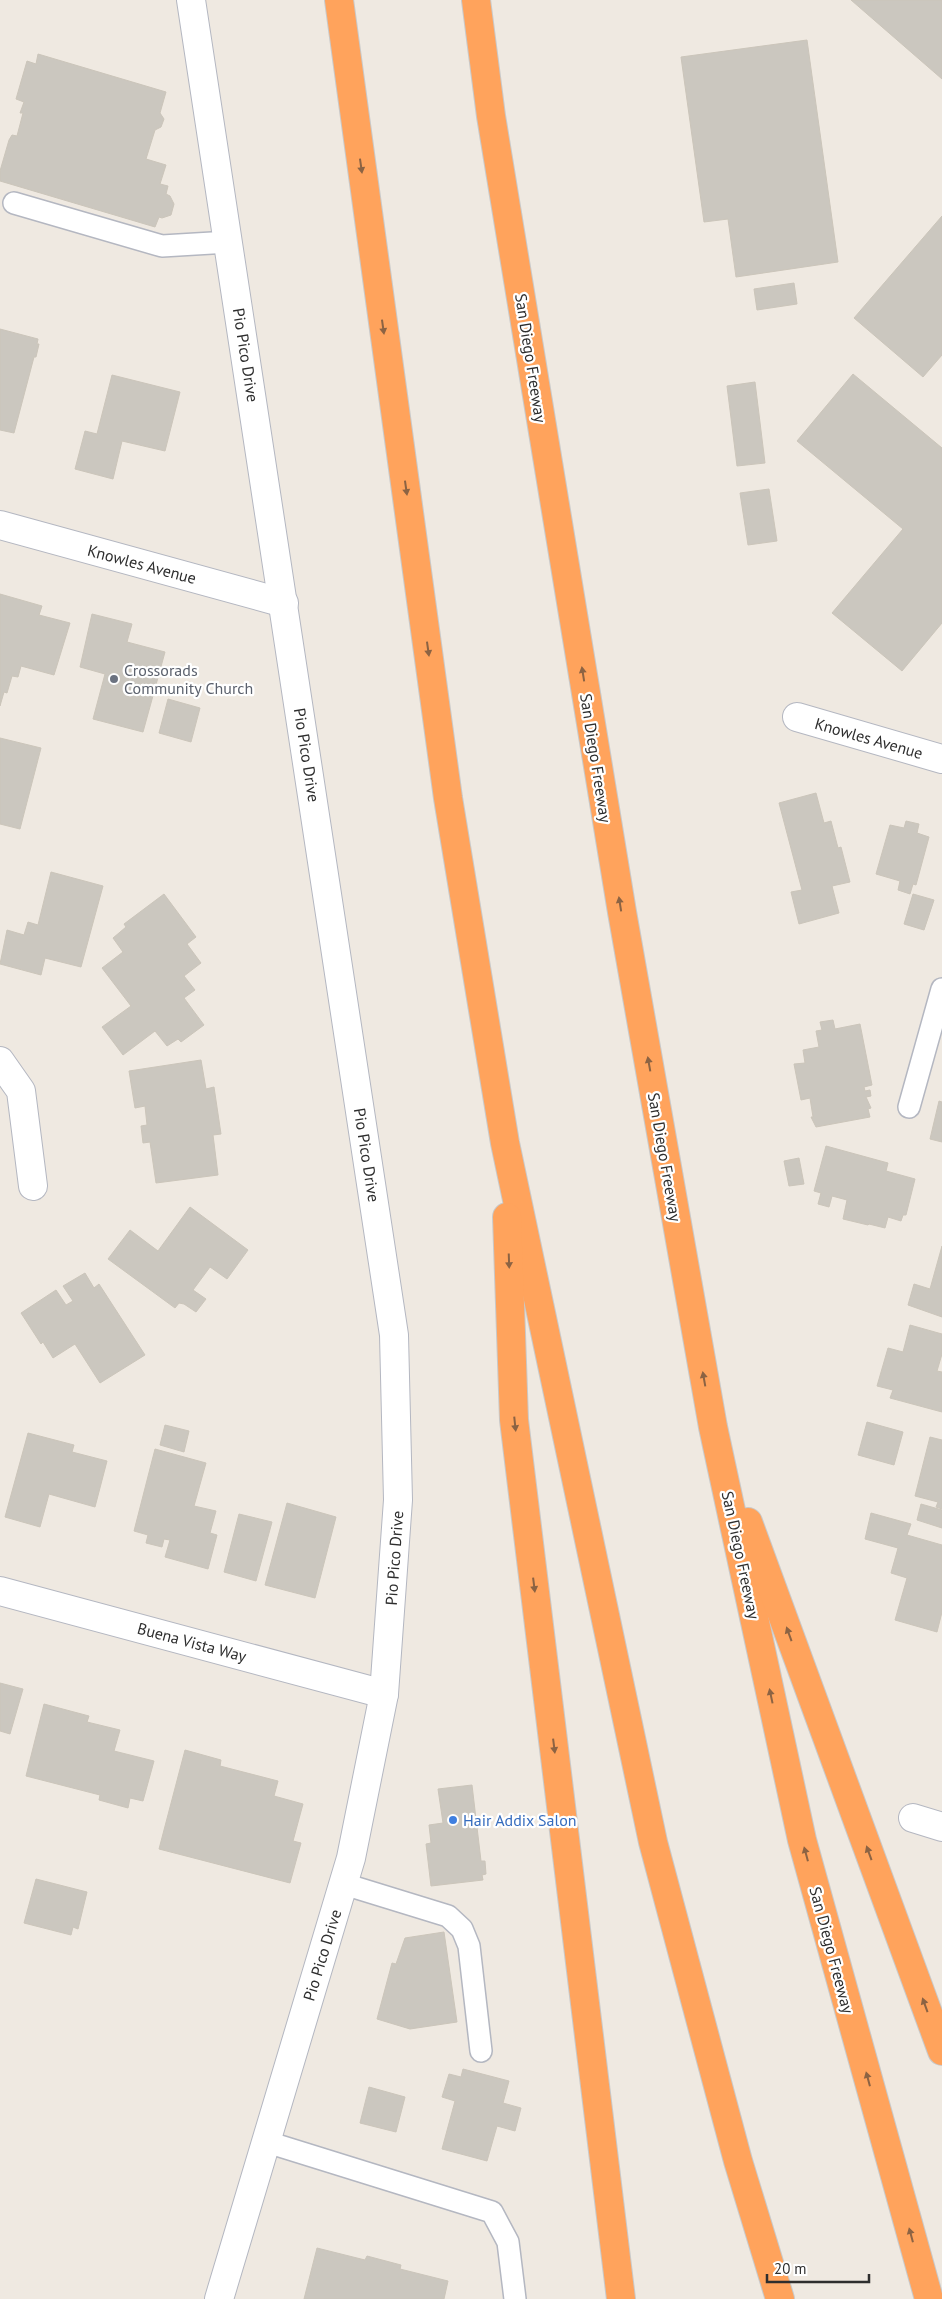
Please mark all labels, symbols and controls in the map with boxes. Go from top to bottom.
one-way arrow [357,158,365,174]
street label: San Diego Freeway [511,292,551,424]
street label: Pio Pico Drive [229,307,263,403]
one-way arrow [380,319,388,335]
one-way arrow [402,480,410,496]
street label: Knowles Avenue [86,540,198,588]
one-way arrow [424,641,432,657]
place label: Crossorads Community Church [124,660,253,698]
one-way arrow [578,666,586,682]
marker: Crossorads Community Church [108,673,120,685]
street label: San Diego Freeway [576,692,616,824]
street label: Pio Pico Drive [290,707,324,803]
street label: Knowles Avenue [813,713,925,763]
one-way arrow [616,895,624,911]
one-way arrow [644,1055,652,1071]
street label: San Diego Freeway [644,1091,686,1223]
street label: Pio Pico Drive [350,1107,384,1203]
one-way arrow [505,1254,513,1270]
one-way arrow [700,1370,708,1386]
one-way arrow [511,1416,519,1432]
street label: San Diego Freeway [718,1489,764,1621]
street label: Pio Pico Drive [381,1510,407,1606]
one-way arrow [530,1577,538,1593]
street label: Buena Vista Way [135,1618,249,1666]
one-way arrow [785,1627,792,1642]
one-way arrow [767,1688,775,1703]
one-way arrow [550,1739,558,1755]
place label: Hair Addix Salon [463,1810,577,1830]
marker: Hair Addix Salon [447,1814,459,1826]
one-way arrow [865,1845,872,1860]
one-way arrow [802,1847,810,1862]
street label: San Diego Freeway [805,1884,859,2016]
street label: Pio Pico Drive [299,1907,345,2003]
one-way arrow [921,1997,929,2012]
one-way arrow [863,2071,871,2086]
one-way arrow [906,2228,914,2243]
scale bar [767,2252,870,2284]
text: 20 m [774,2259,807,2278]

